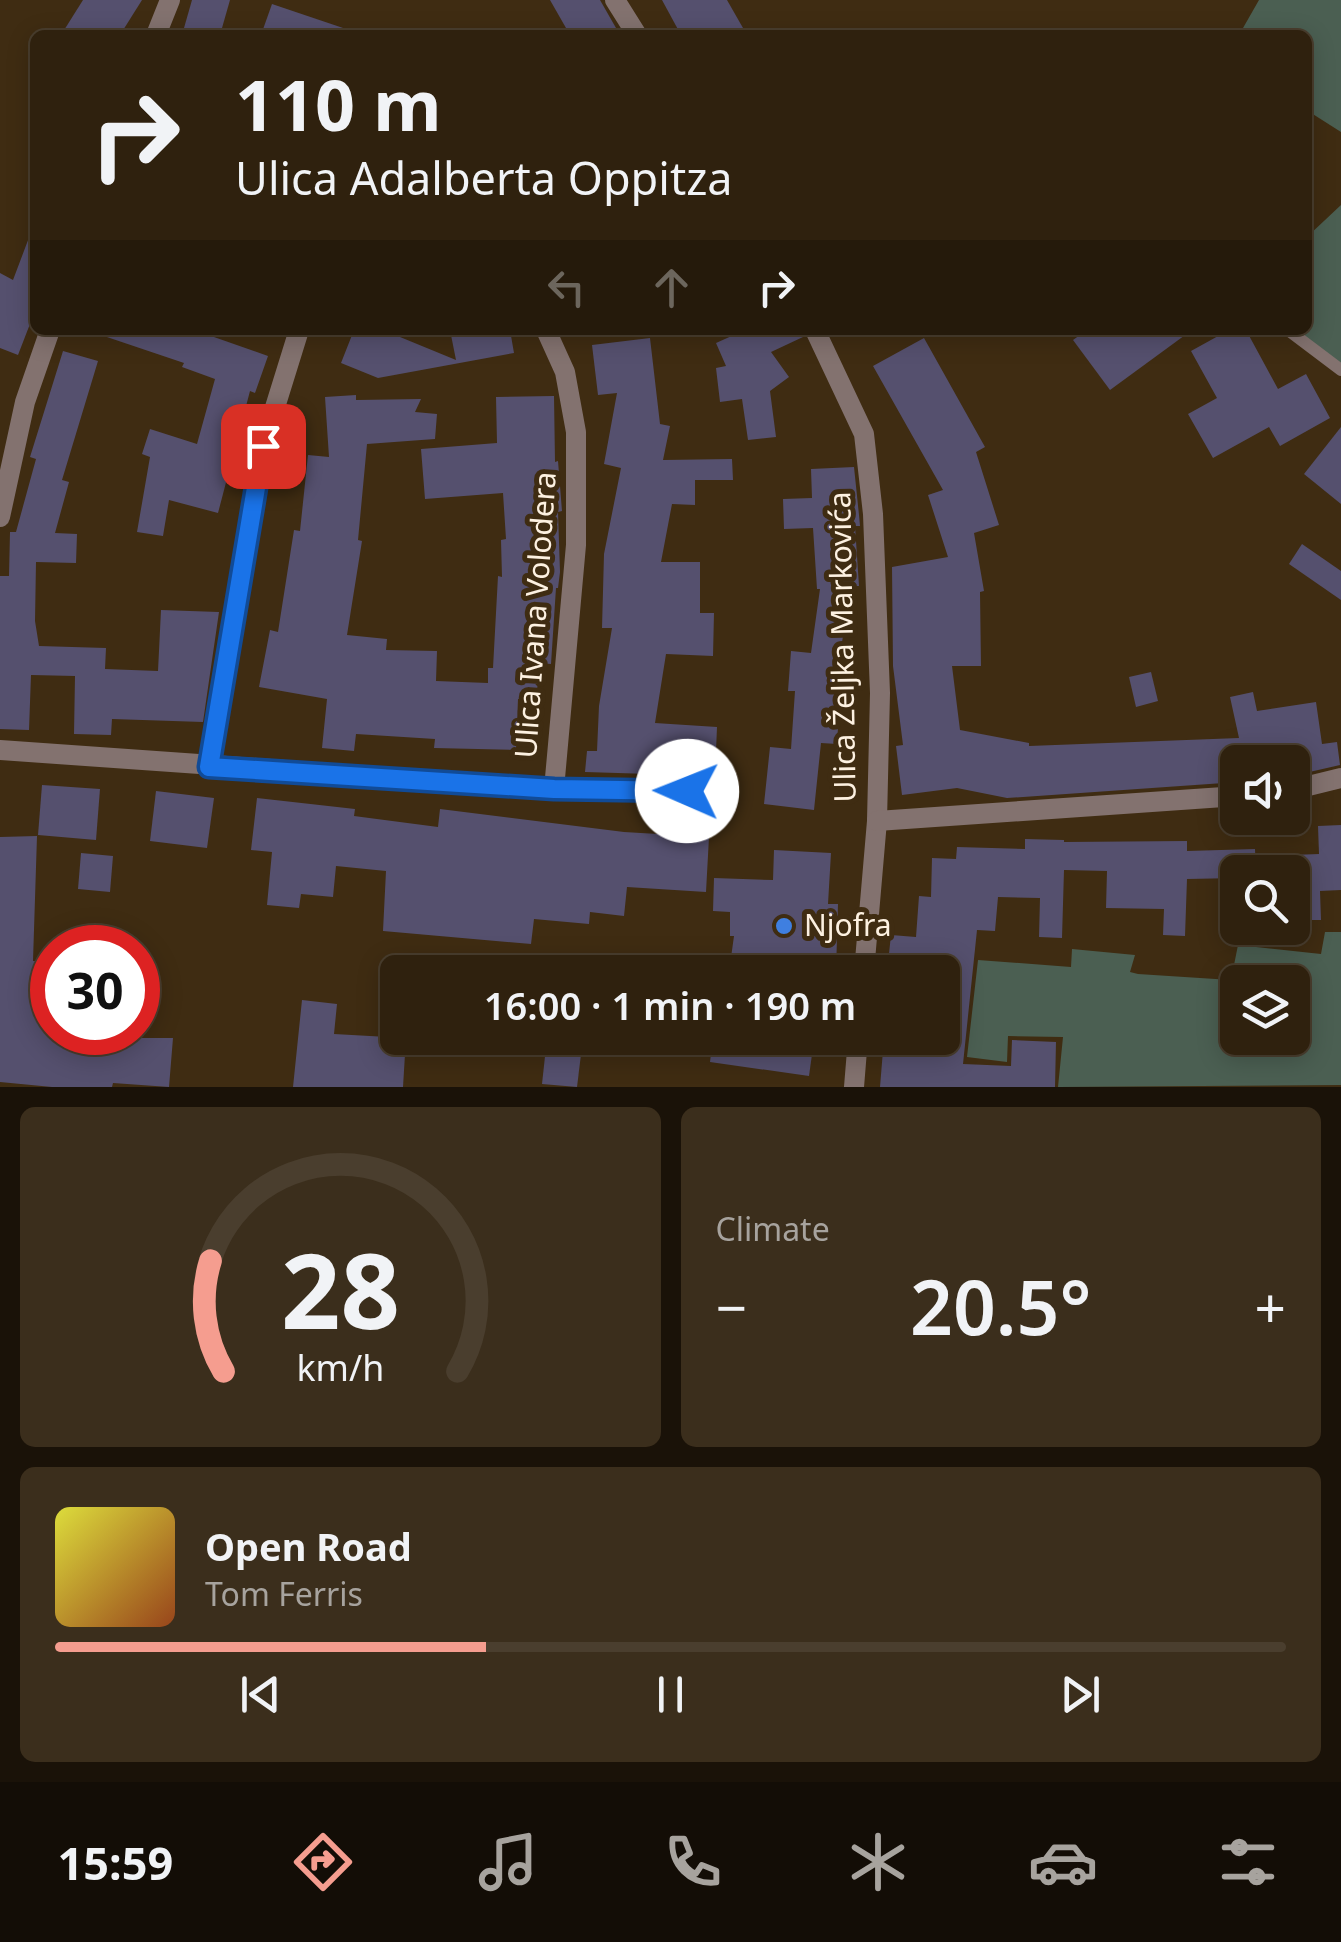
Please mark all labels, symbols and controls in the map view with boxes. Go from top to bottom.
text: 110 m [235,56,442,152]
icon: right [70,70,200,200]
text: Ulica Adalberta Oppitza [235,147,733,208]
icon: left [539,260,594,315]
icon: ahead [644,260,699,315]
icon: right [749,260,804,315]
pin [221,404,306,489]
icon: arrive [236,419,291,474]
street label: Ulica Ivana Volodera [504,470,565,760]
street label: Ulica Željka Markovića [818,491,865,803]
position arrow [635,739,739,843]
map controls [1220,745,1310,1055]
button: sound [1220,745,1310,835]
button: search [1220,855,1310,945]
place label: Njofra [804,904,892,945]
marker: Njofra [773,915,795,937]
speed limit sign: 30 [30,925,160,1055]
button: layers [1220,965,1310,1055]
text: 16:00 · 1 min · 190 m [484,979,856,1031]
text: Climate [716,1207,830,1250]
text: 28 [281,1218,400,1359]
text: 20.5° [910,1255,1091,1357]
text: − [716,1269,747,1344]
text: + [1255,1269,1286,1344]
text: km/h [296,1343,384,1391]
text: Open Road [205,1520,412,1572]
text: Tom Ferris [205,1572,363,1615]
icon: previous [233,1667,288,1722]
icon: pause [643,1667,698,1722]
icon: next [1053,1667,1108,1722]
icon: directions [288,1827,358,1897]
icon: music [473,1827,543,1897]
icon: phone [658,1827,728,1897]
icon: climate [843,1827,913,1897]
icon: car [1028,1827,1098,1897]
icon: filters [1213,1827,1283,1897]
text: 15:59 [58,1832,173,1893]

